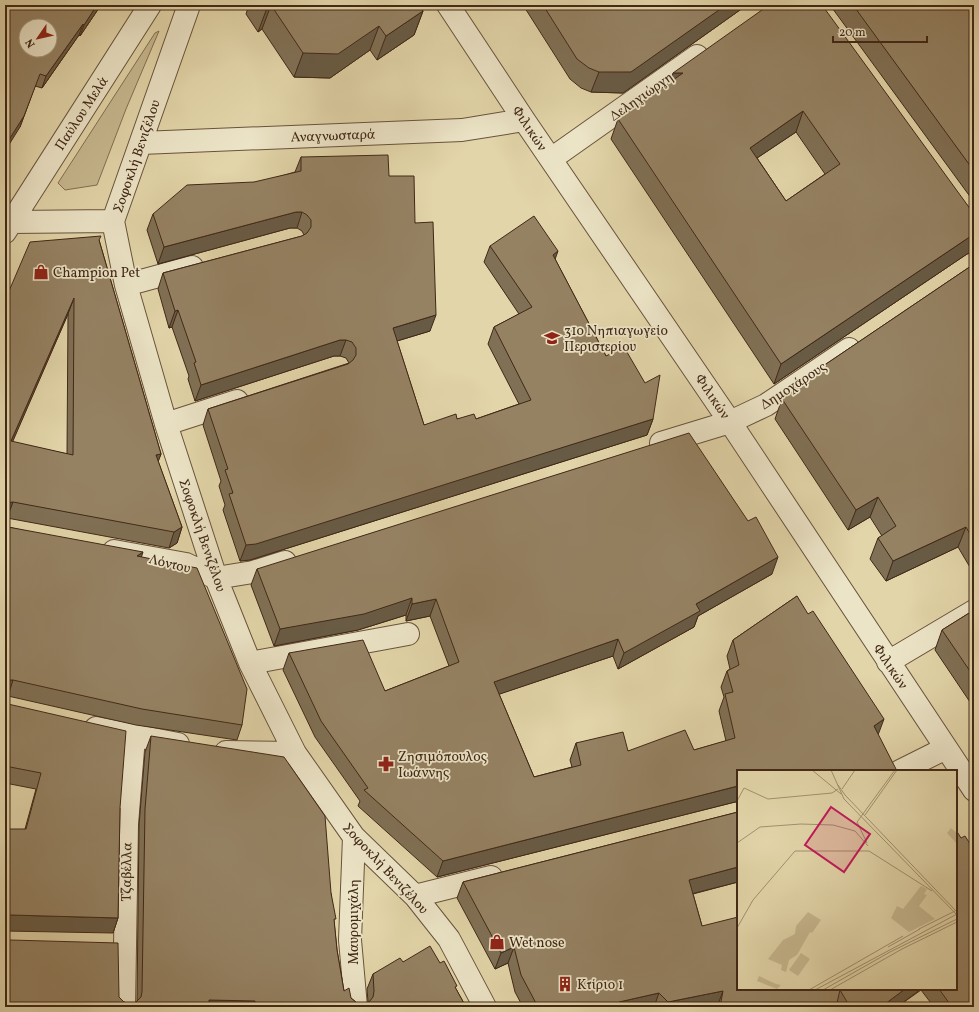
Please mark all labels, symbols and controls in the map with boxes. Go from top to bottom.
north arrow [18,18,58,58]
scale bar [833,18,927,44]
text: 20 m [839,25,866,41]
text: N [22,35,39,50]
street label: Δεληγιώργη [606,68,678,126]
street label: Παύλου Μελά [51,73,114,155]
street label: Σοφοκλή Βενιζέλου [109,97,166,216]
street label: Φιλικών [507,102,551,155]
street label: Αναγνωσταρά [290,126,376,147]
shop icon: Champion Pet [32,263,50,281]
place label: Champion Pet [53,264,140,283]
place label: 31ο Νηπιαγωγείο Περιστερίου [564,322,668,357]
school or university icon: 31ο Νηπιαγωγείο Περιστερίου [543,329,561,347]
street label: Δημοχάρους [757,358,831,415]
street label: Φιλικών [690,370,734,423]
street label: Σοφοκλή Βενιζέλου [173,476,230,595]
street label: Λόντου [147,550,193,579]
street label: Φιλικών [868,640,912,693]
place label: Ζησιμόπουλος Ιωάννης [398,748,487,783]
pharmacy icon: Ζησιμόπουλος Ιωάννης [377,755,395,773]
inset map [737,770,957,990]
street label: Σοφοκλή Βενιζέλου [338,819,432,919]
street label: Τζαβέλλα [117,842,138,902]
street label: Μαυρομιχάλη [345,879,364,965]
shop icon: Wet nose [488,933,506,951]
place label: Wet nose [509,934,565,953]
building icon: Κτίριο 1 [556,975,574,993]
place label: Κτίριο 1 [577,976,623,995]

